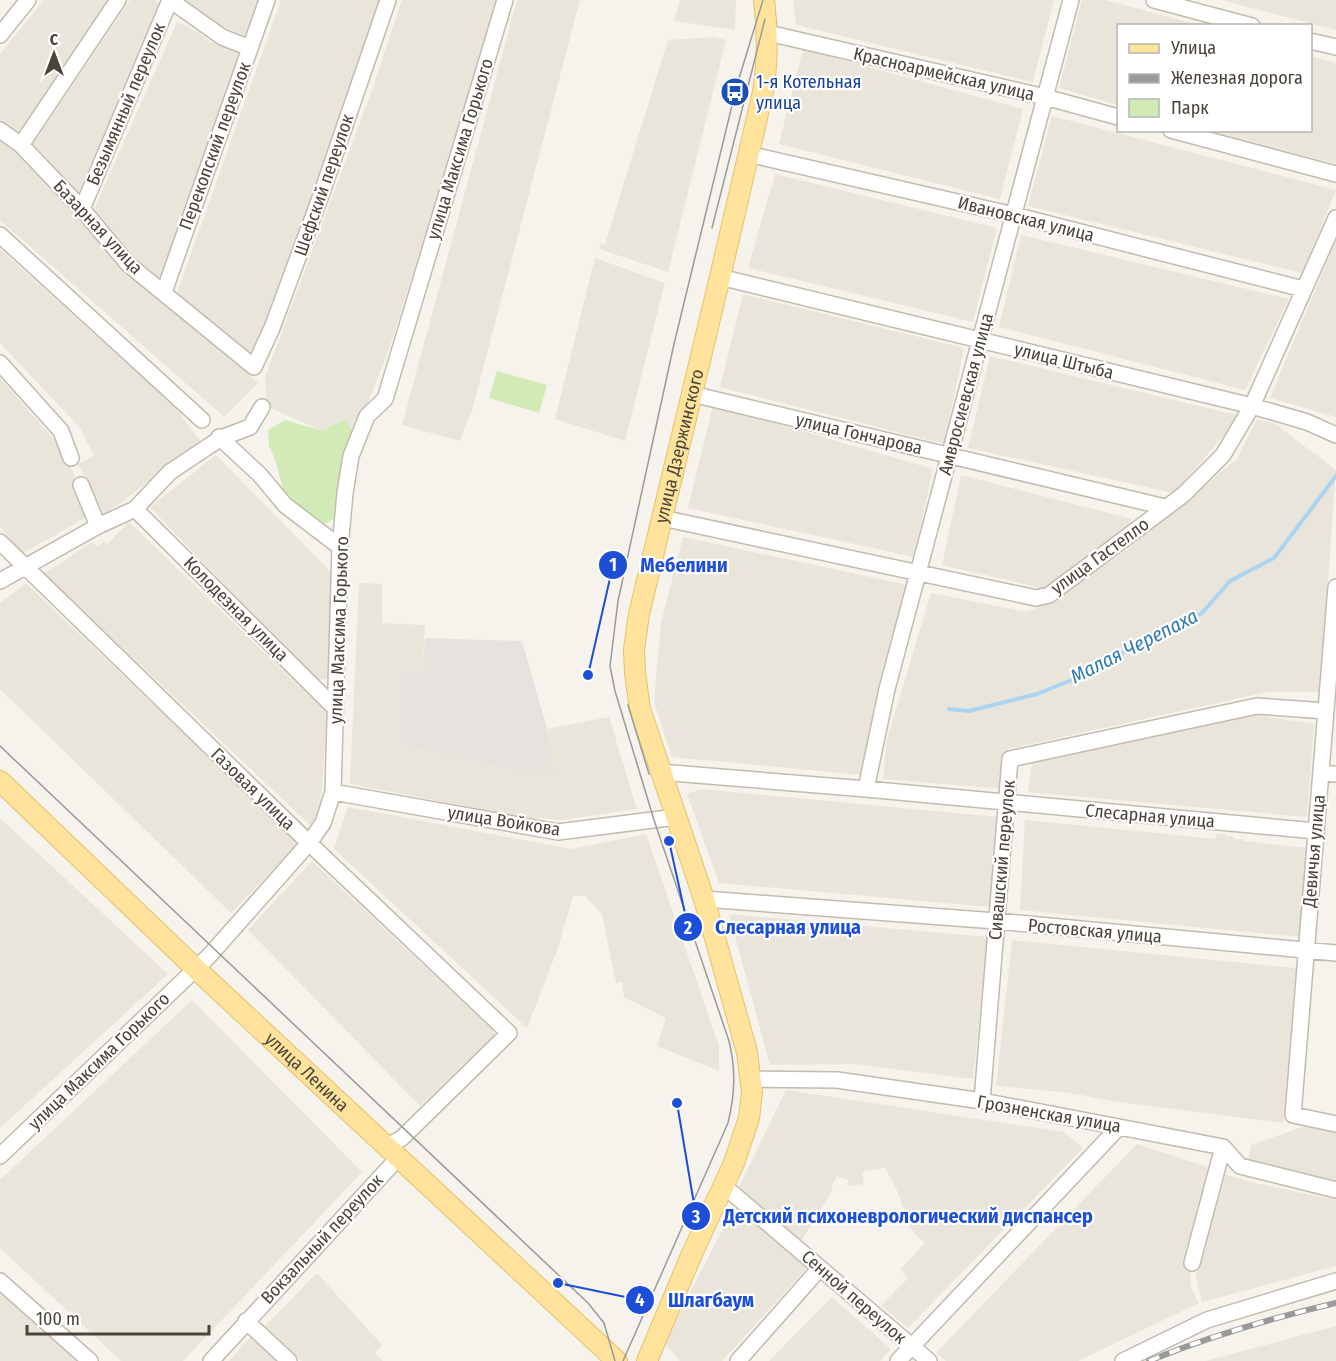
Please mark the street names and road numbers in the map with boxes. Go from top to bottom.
street label: Безымянный переулок [82,19,170,189]
street label: Красноармейская улица [851,42,1037,106]
street label: улица Максима Горького [422,56,498,242]
street label: Перекопский переулок [174,59,256,233]
street label: Шефский переулок [289,111,359,259]
street label: Базарная улица [49,175,147,279]
street label: Ивановская улица [956,191,1097,247]
street label: Амвросиевская улица [934,310,998,477]
street label: улица Штыба [1012,338,1116,384]
street label: улица Дзержинского [650,367,708,525]
street label: улица Гончарова [794,409,925,459]
street label: улица Гастелло [1047,513,1153,599]
street label: улица Максима Горького [325,536,353,724]
street label: Колодезная улица [179,552,293,666]
street label: Газовая улица [206,743,300,835]
street label: Сивашский переулок [984,778,1020,941]
street label: Девичья улица [1298,794,1330,909]
street label: Слесарная улица [1084,799,1216,833]
street label: улица Войкова [446,801,562,841]
street label: Ростовская улица [1027,914,1163,948]
street label: улица Максима Горького [24,988,174,1134]
street label: улица Ленина [260,1028,353,1117]
street label: Грозненская улица [975,1091,1123,1138]
street label: Вокзальный переулок [256,1169,388,1308]
street label: Сенной переулок [797,1245,911,1349]

